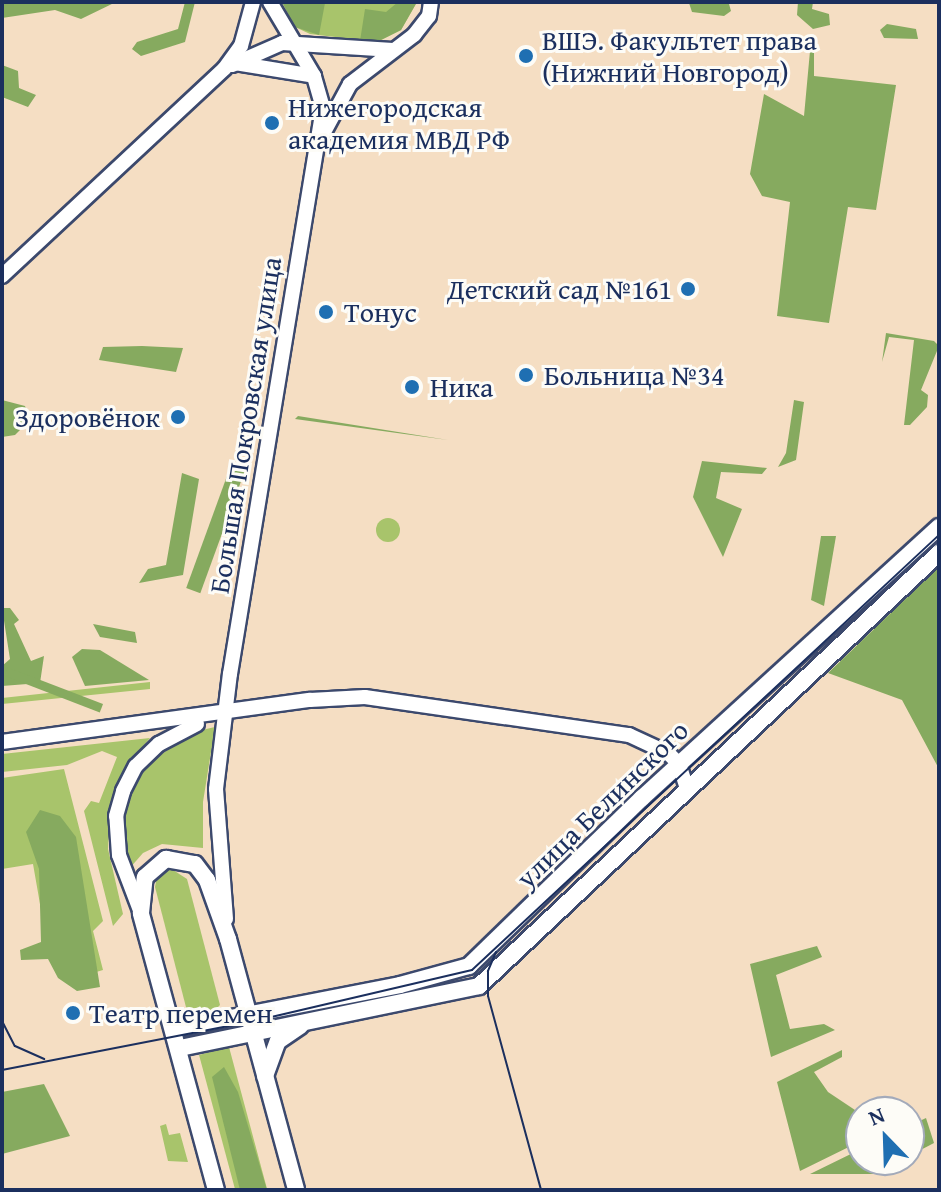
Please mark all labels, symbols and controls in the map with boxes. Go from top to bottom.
place label: ВШЭ. Факультет права (Нижний Новгород) [542,23,817,89]
marker: ВШЭ. Факультет права (Нижний Новгород) [517,47,535,65]
place label: Нижегородская академия МВД РФ [288,90,510,156]
marker: Нижегородская академия МВД РФ [263,114,281,132]
street label: Большая Покровская улица [202,254,288,596]
place label: Детский сад №161 [447,272,672,306]
marker: Детский сад №161 [679,280,697,298]
place label: Тонус [344,295,417,329]
marker: Тонус [315,301,337,323]
place label: Больница №34 [544,358,725,392]
marker: Больница №34 [515,364,537,386]
place label: Ника [430,370,493,404]
marker: Ника [401,376,423,398]
place label: Здоровёнок [15,400,160,434]
marker: Здоровёнок [167,406,189,428]
street label: улица Белинского [509,713,695,895]
place label: Театр перемен [89,996,273,1030]
marker: Театр перемен [64,1004,82,1022]
north arrow [845,1096,925,1176]
text: N [863,1098,889,1133]

